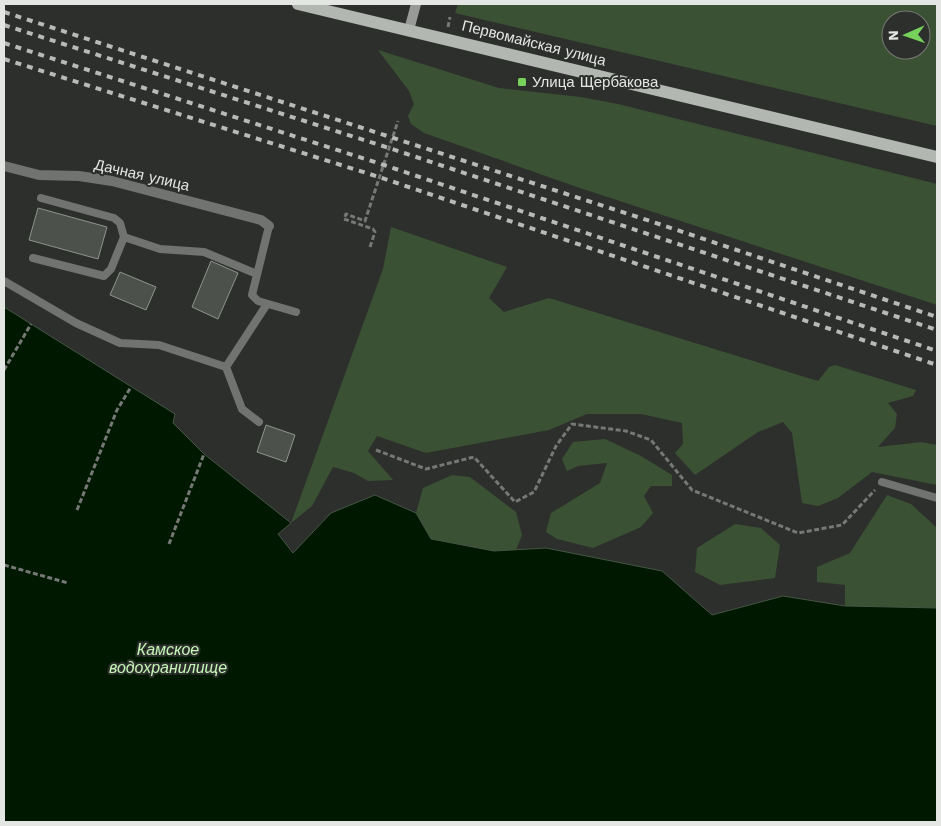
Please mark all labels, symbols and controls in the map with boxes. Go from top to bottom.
north arrow [881,10,931,60]
street label: Первомайская улица [460,16,609,70]
text: N [885,30,901,41]
place label: Улица Щербакова [532,73,659,91]
marker: Улица Щербакова [516,76,528,88]
street label: Дачная улица [93,155,192,195]
water label: Камское водохранилище [109,640,227,677]

